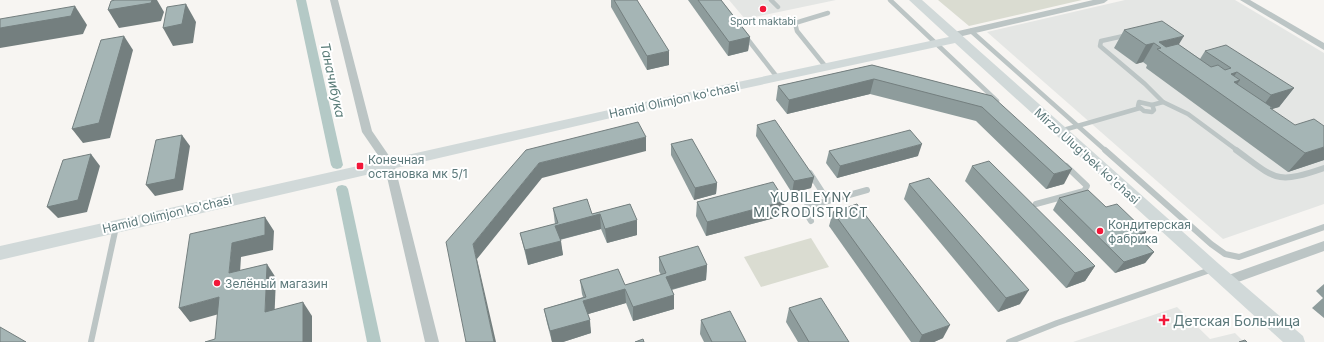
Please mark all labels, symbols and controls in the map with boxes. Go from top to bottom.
marker: Sport maktabi [758,4,768,14]
place label: Sport maktabi [730,15,796,27]
water label: Таначибука [317,41,349,119]
street label: Hamid Olimjon ko'chasi [608,79,740,121]
street label: Mirzo Ulug'bek ko'chasi [1031,105,1143,207]
place label: Конечная остановка мк 5/1 [368,152,468,181]
marker: Конечная остановка мк 5/1 [355,161,365,171]
district label: YUBILEYNY MICRODISTRICT [753,189,869,220]
street label: Hamid Olimjon ko'chasi [101,192,233,236]
place label: Кондитерская фабрика [1108,217,1191,246]
marker: Кондитерская фабрика [1095,226,1105,236]
place label: Зелёный магазин [225,276,328,291]
marker: Зелёный магазин [212,278,222,288]
place label: Детская Больница [1173,312,1300,329]
marker: Детская Больница [1158,314,1170,326]

